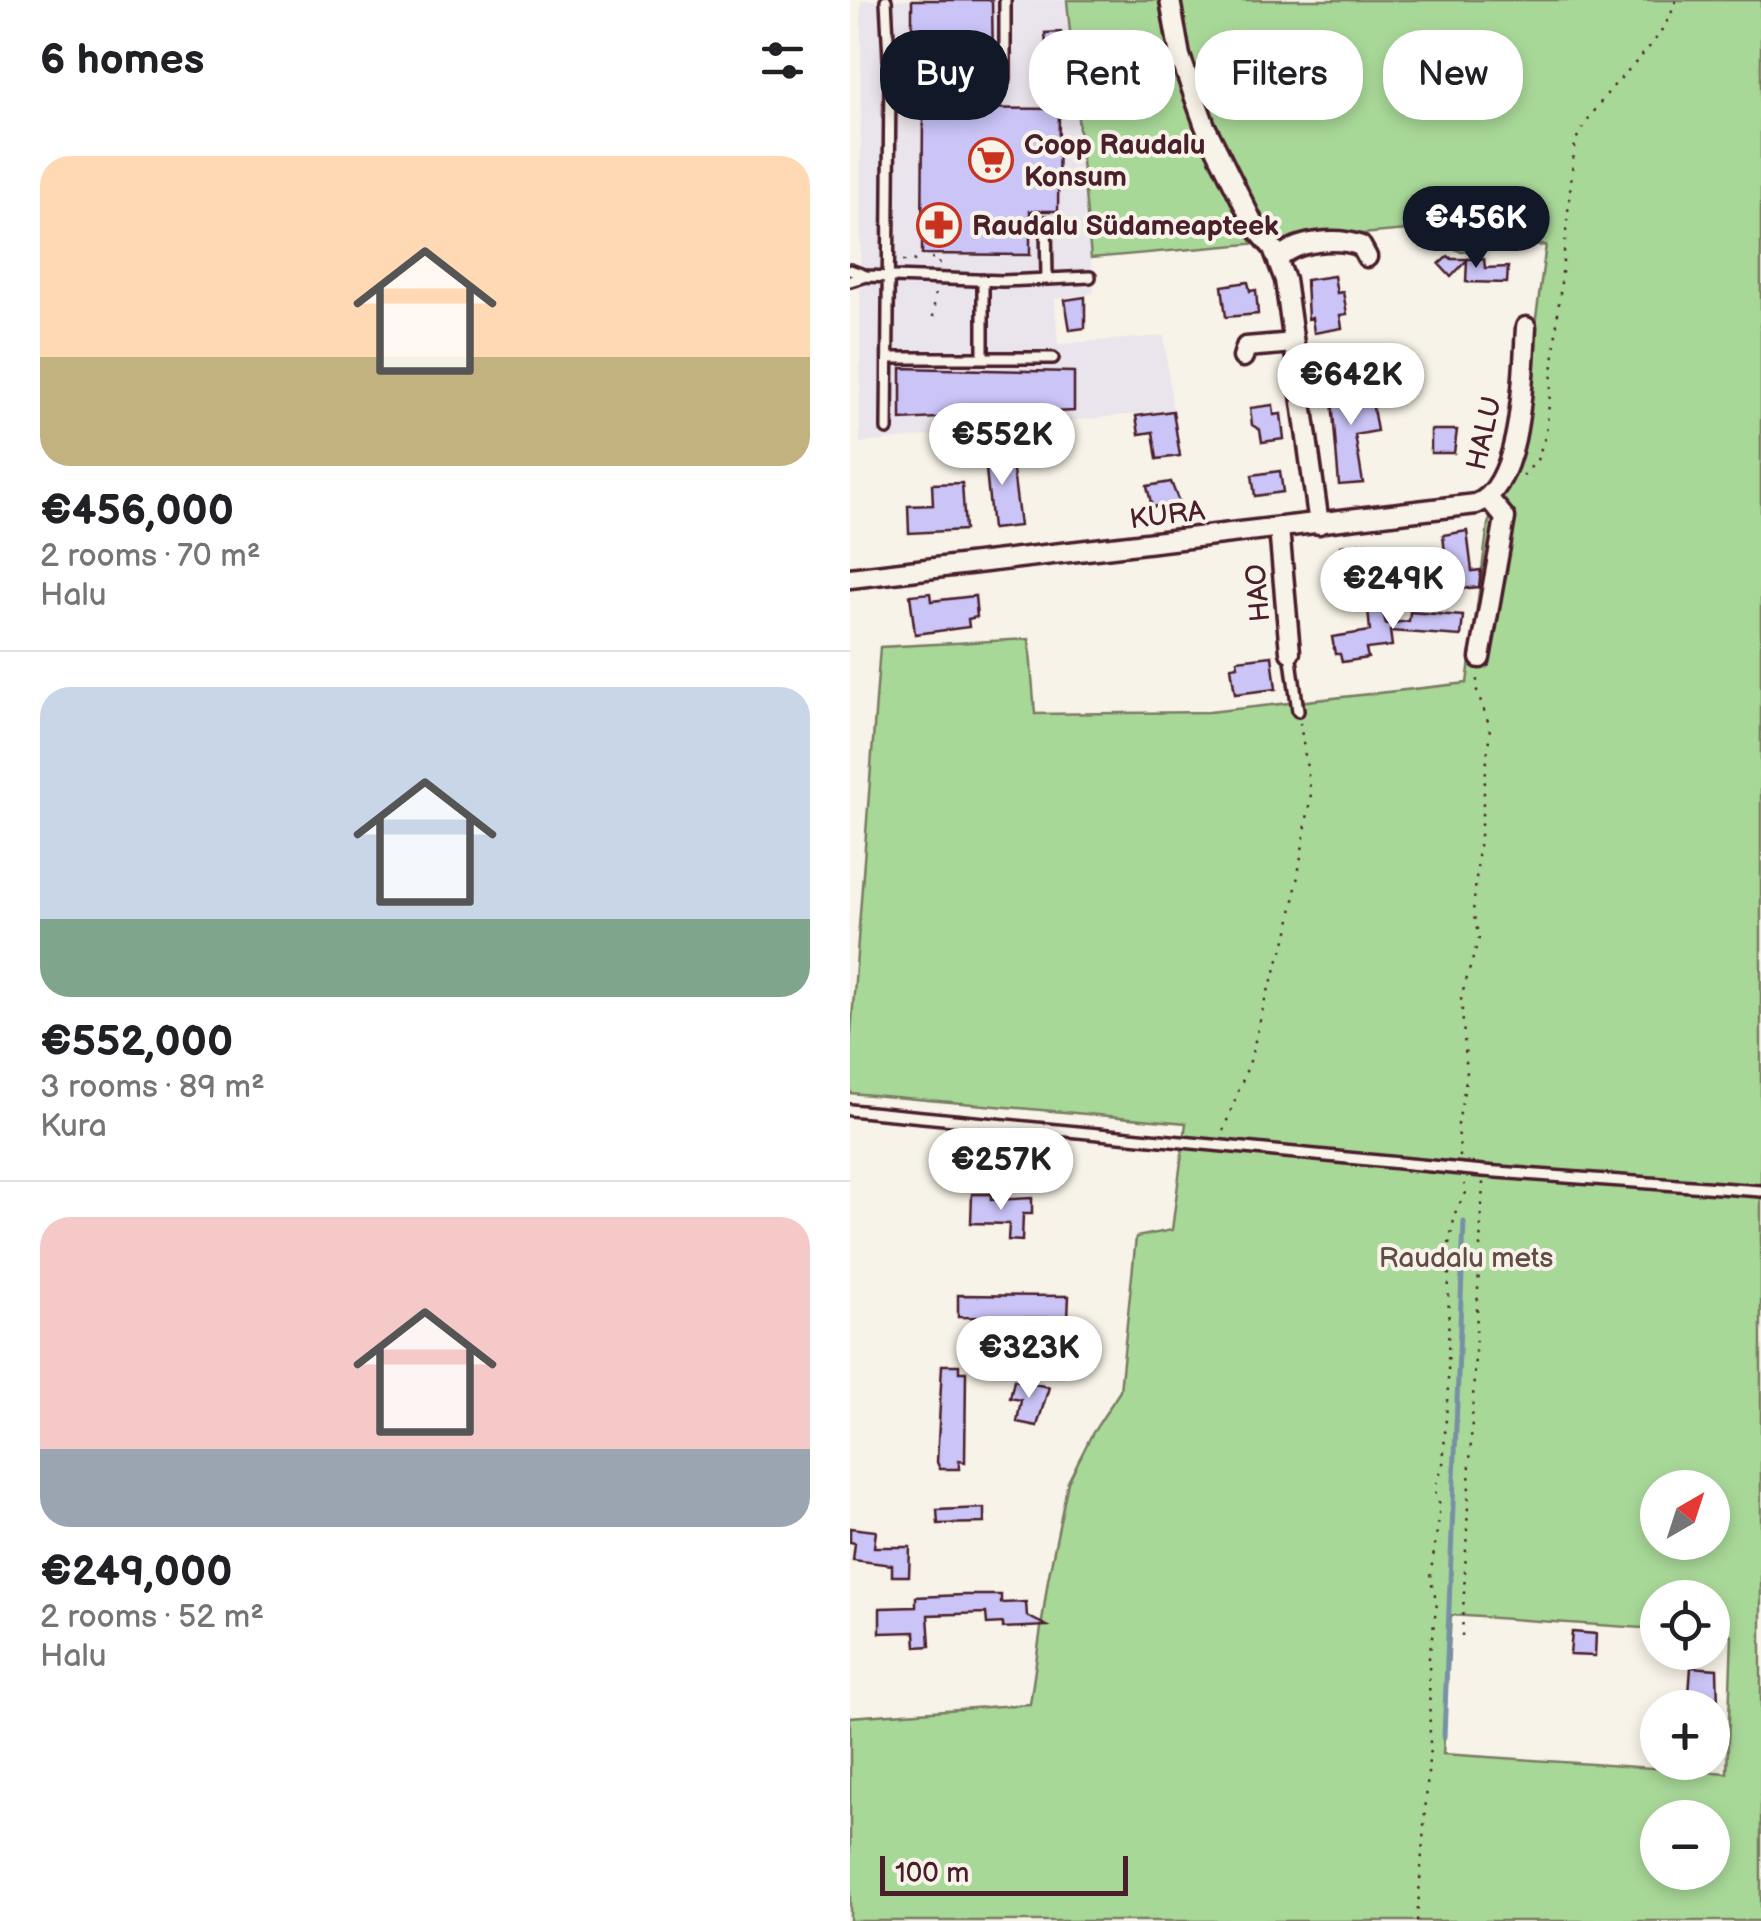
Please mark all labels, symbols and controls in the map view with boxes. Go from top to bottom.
chip: Buy [880,30,1009,120]
chip: Rent [1029,30,1175,120]
chip: Filters [1195,30,1363,120]
chip: New [1383,30,1523,120]
icon: filters [755,33,810,88]
text: 6 homes [40,35,204,86]
place label: Coop Raudalu Konsum [1024,129,1206,194]
supermarket icon: Coop Raudalu Konsum [968,137,1014,183]
pin: €456K [1406,186,1546,271]
text: €456K [1425,199,1527,238]
pharmacy icon: Raudalu Südameapteek [916,202,962,248]
place label: Raudalu Südameapteek [972,210,1279,243]
icon: home [335,221,515,401]
pin: €642K [1281,343,1421,428]
text: €642K [1299,356,1403,395]
street label: HALU [1460,393,1509,473]
pin: €552K [932,403,1072,488]
text: €552K [951,416,1053,455]
text: €456,000 [40,486,234,537]
street label: KURA [1128,494,1208,536]
text: 2 rooms · 70 m² [40,537,261,576]
pin: €249K [1323,547,1463,632]
text: €249K [1342,560,1444,599]
street label: HAO [1240,562,1277,623]
text: Halu [40,576,106,615]
icon: home [335,752,515,932]
text: €552,000 [40,1017,233,1068]
text: 3 rooms · 89 m² [40,1068,265,1107]
text: Kura [40,1107,107,1146]
pin: €257K [931,1128,1071,1213]
text: €257K [950,1141,1052,1180]
park label: Raudalu mets [1379,1242,1553,1275]
icon: home [335,1282,515,1462]
pin: €323K [959,1316,1099,1401]
text: €323K [978,1329,1080,1368]
north arrow [1640,1470,1730,1560]
map controls [1640,1470,1730,1890]
text: €249,000 [40,1547,232,1598]
button: locate [1640,1580,1730,1670]
text: 2 rooms · 52 m² [40,1598,264,1637]
text: Halu [40,1637,106,1676]
button: + [1640,1690,1730,1780]
button: − [1640,1800,1730,1890]
scale bar [880,1851,1128,1896]
text: 100 m [895,1857,969,1890]

